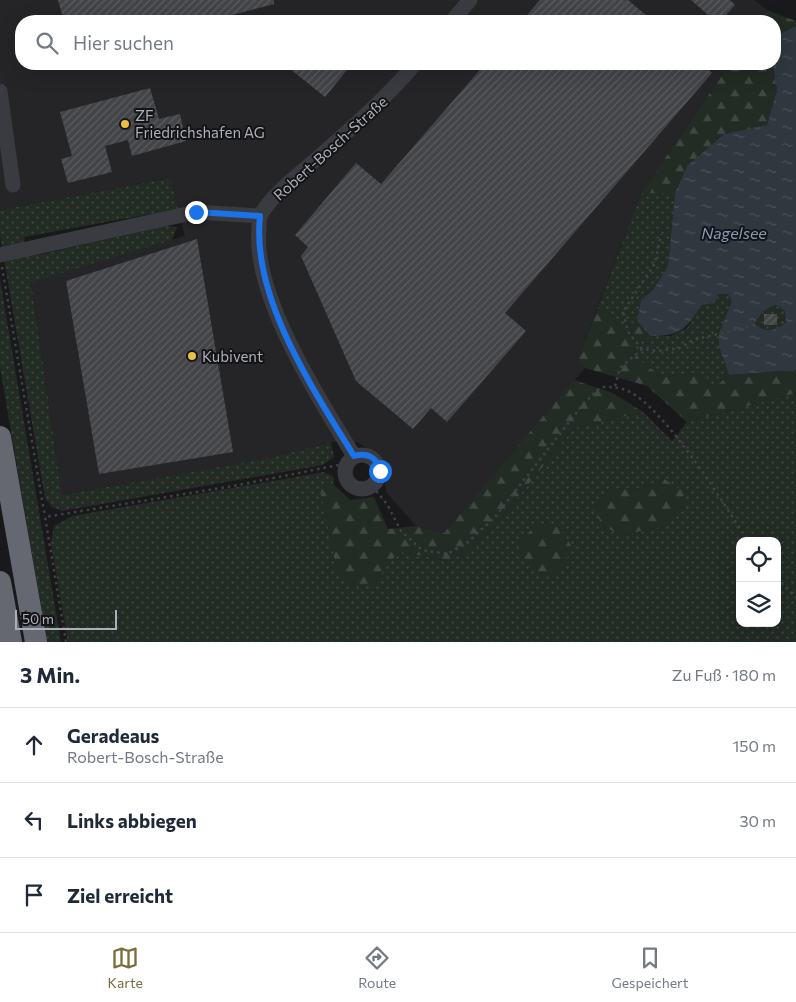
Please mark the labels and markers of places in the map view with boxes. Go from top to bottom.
place label: ZF Friedrichshafen AG [135,106,265,141]
marker: ZF Friedrichshafen AG [119,118,131,130]
place label: Kubivent [202,347,263,365]
marker: Kubivent [186,350,198,362]

